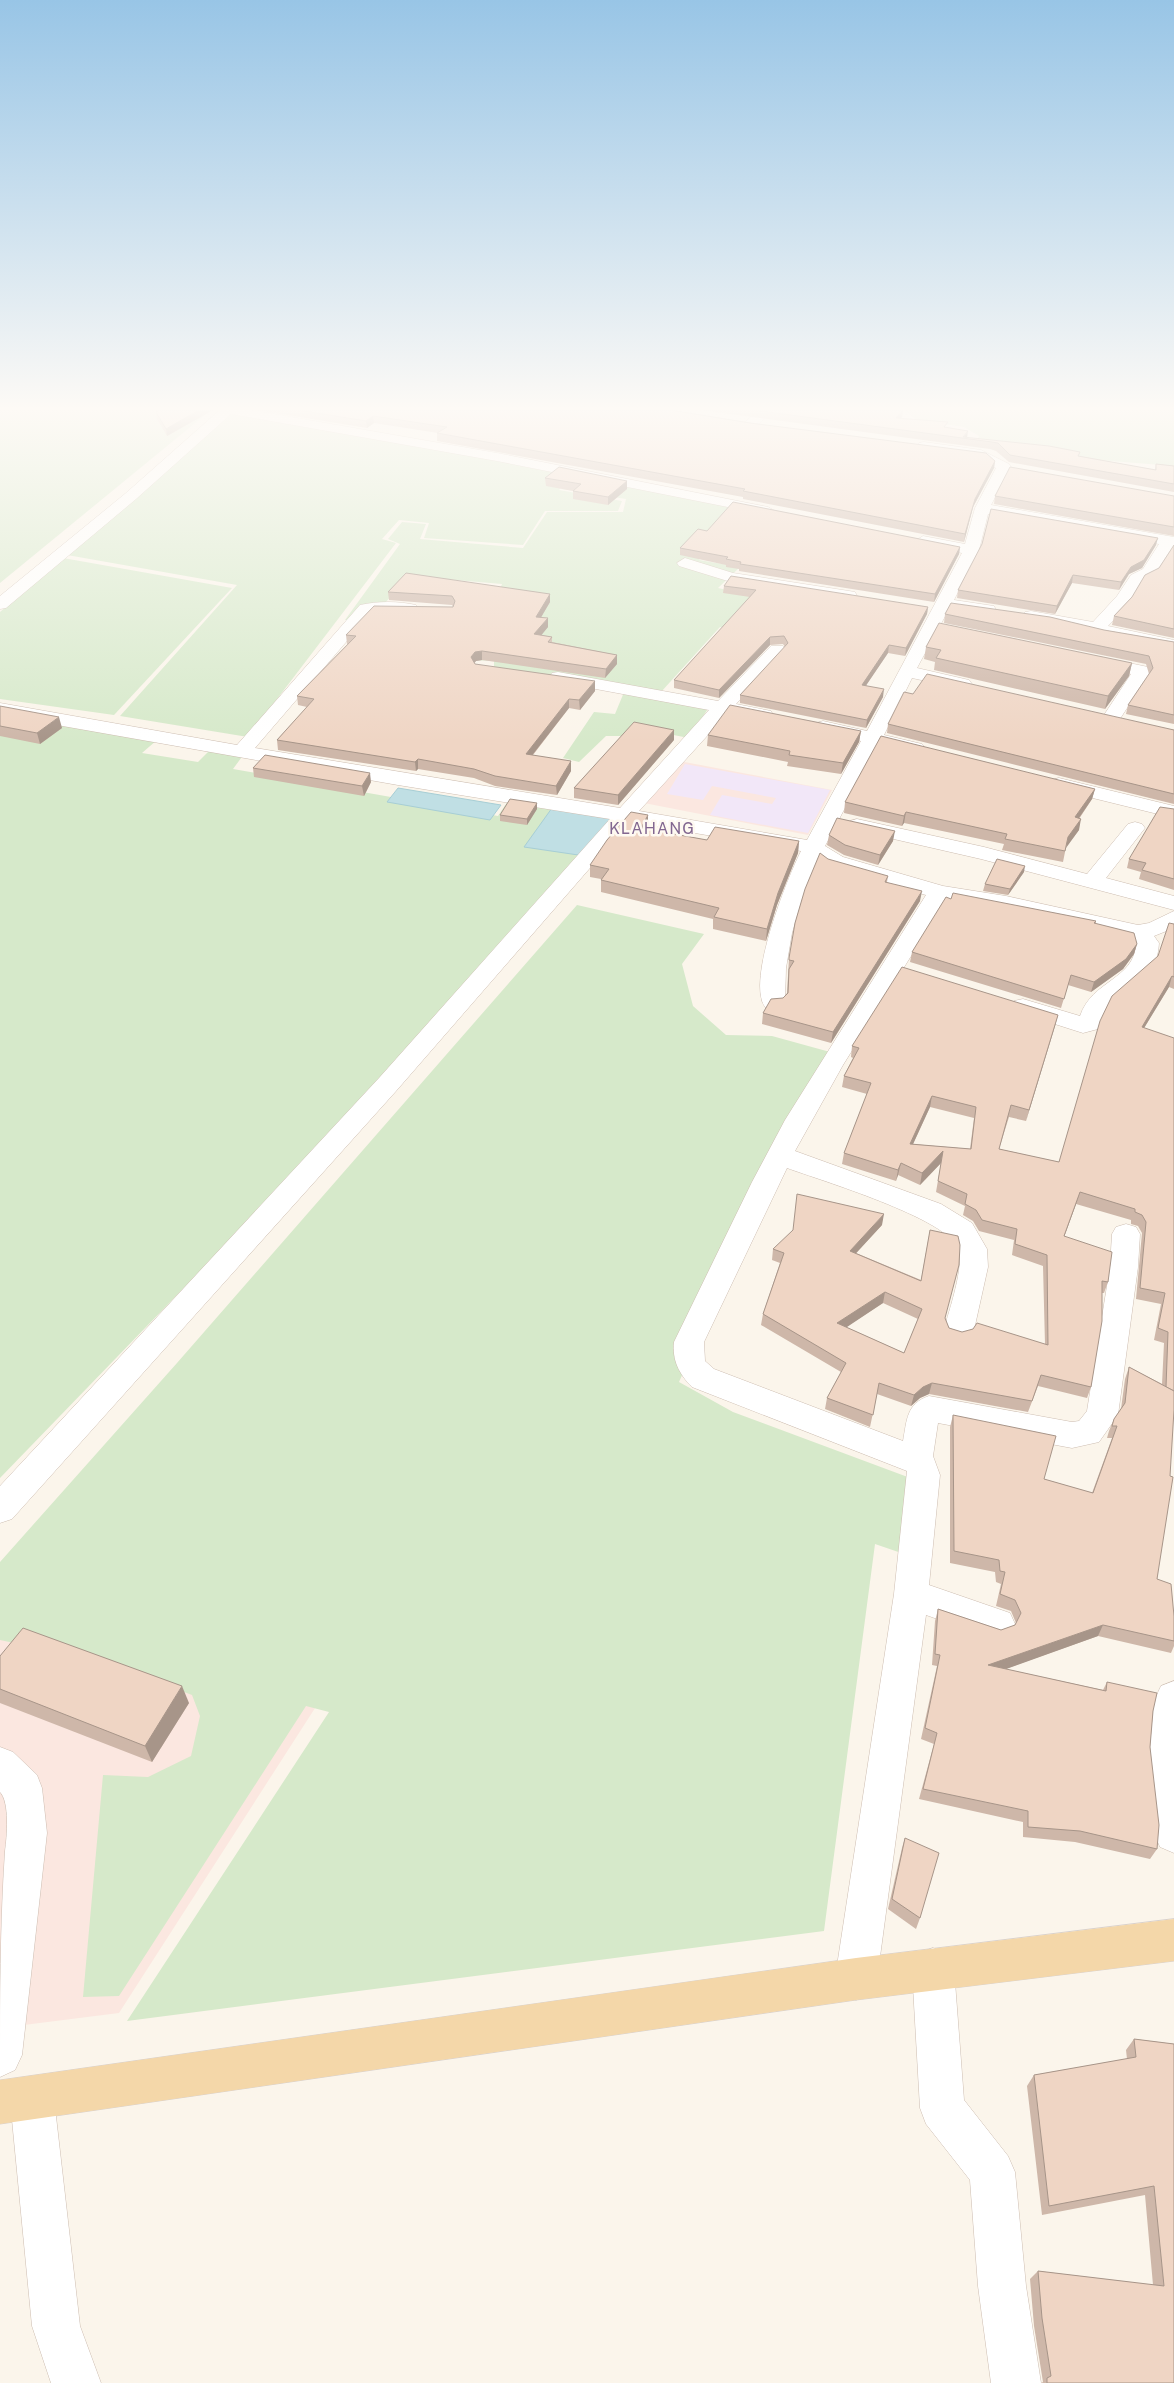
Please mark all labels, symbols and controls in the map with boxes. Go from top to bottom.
district label: KLAHANG [609,819,695,838]

